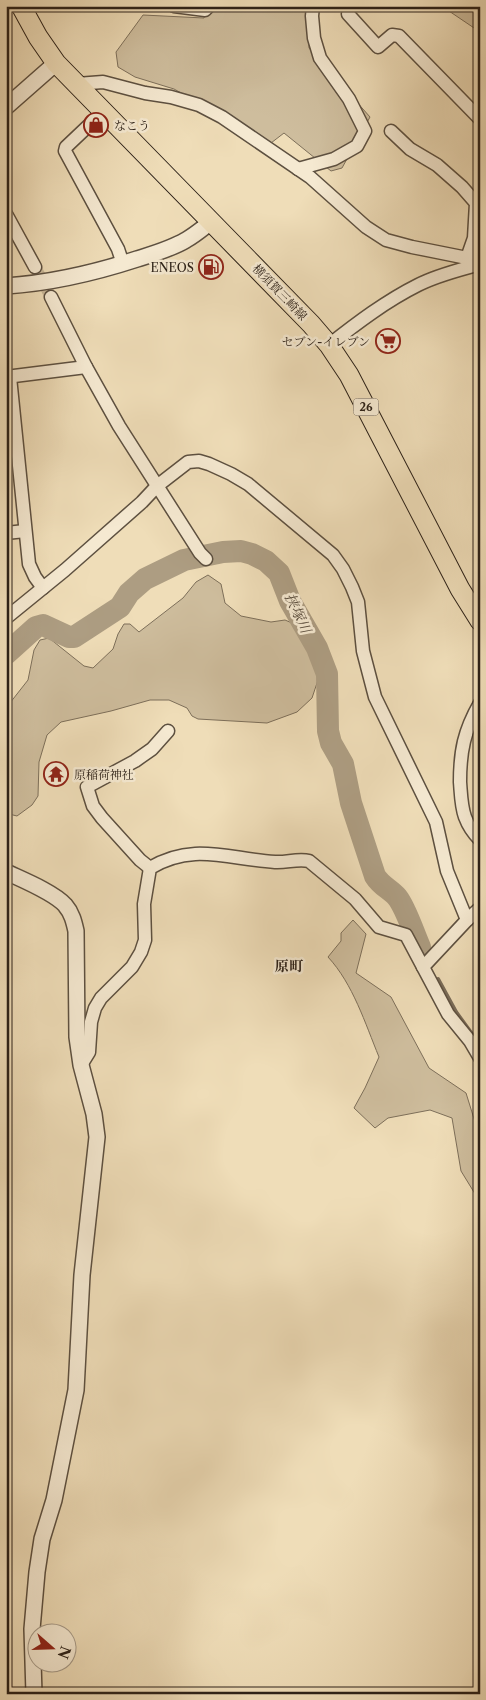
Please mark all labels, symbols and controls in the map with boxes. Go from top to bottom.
shop icon: なこう [83,112,109,138]
place label: なこう [114,118,150,133]
fuel station icon: ENEOS [198,254,224,280]
place label: ENEOS [150,260,194,275]
street label: 横須賀三崎線 [250,261,310,323]
supermarket icon: セブン-イレブン [375,328,401,354]
place label: セブン-イレブン [281,334,370,349]
road number: 26 [354,398,378,416]
water label: 挟塚川 [281,590,316,638]
temple icon: 原稲荷神社 [43,761,69,787]
place label: 原稲荷神社 [74,767,134,782]
district label: 原町 [275,957,304,975]
north arrow [28,1622,78,1672]
text: N [54,1644,75,1661]

